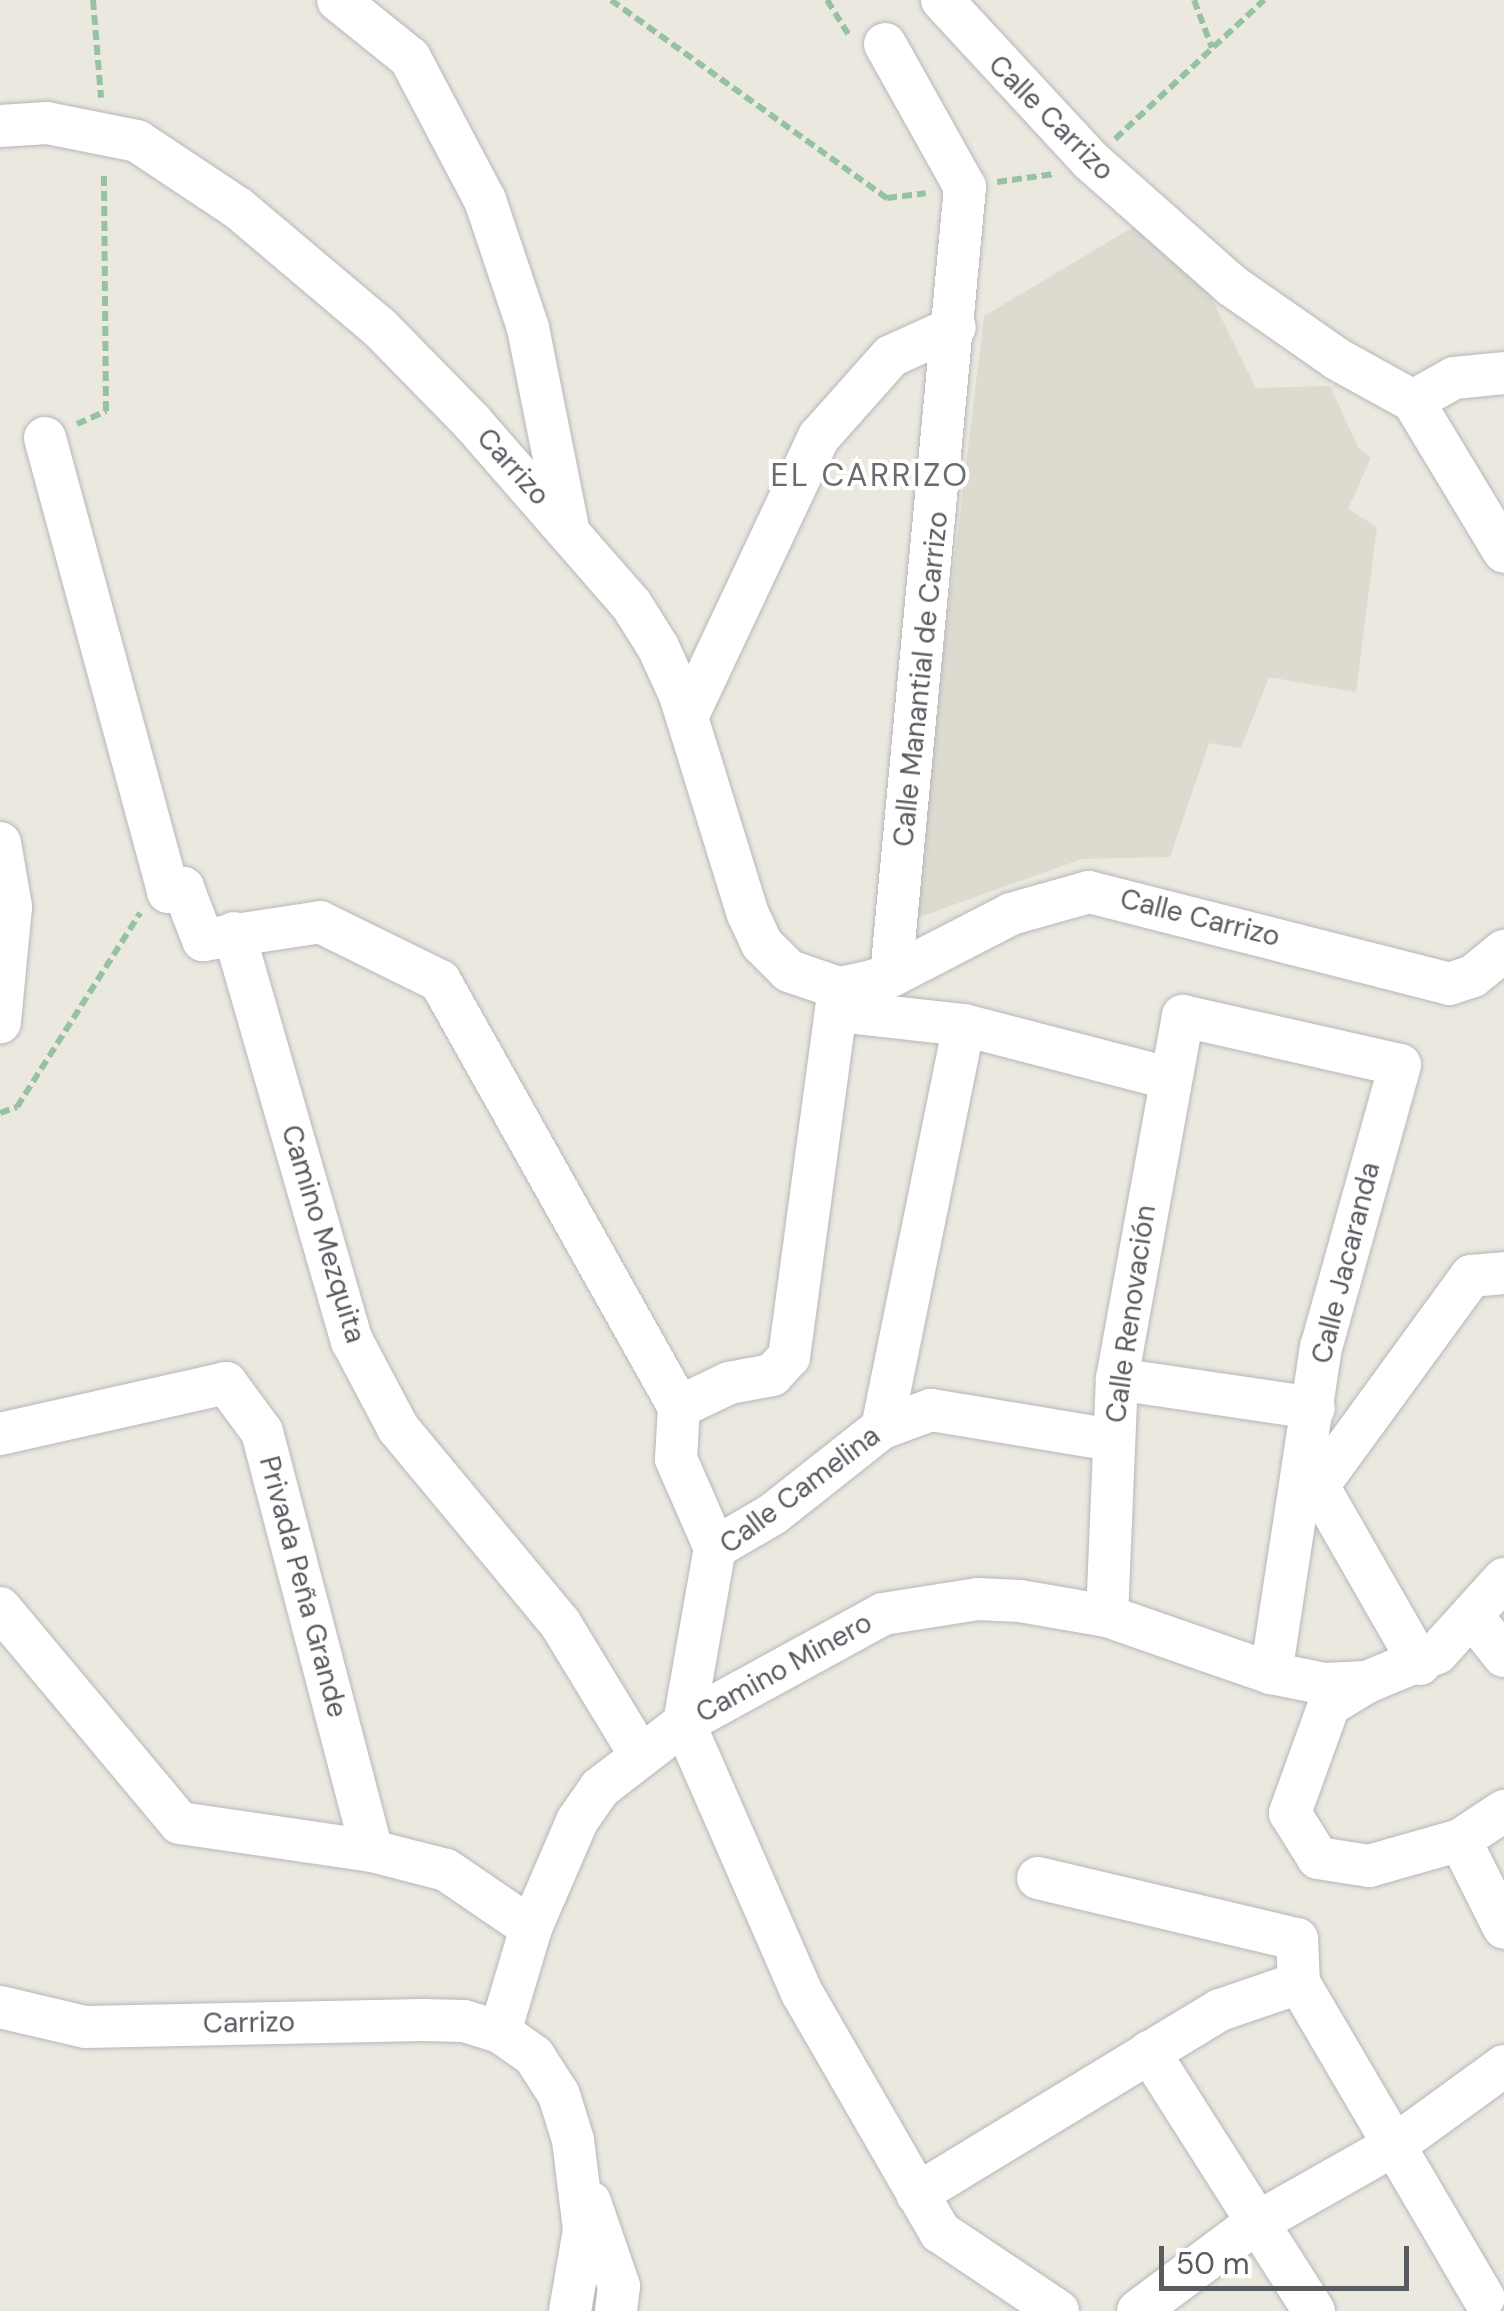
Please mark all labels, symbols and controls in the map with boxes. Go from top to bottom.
street label: Calle Carrizo [981,48,1121,188]
street label: Carrizo [470,422,556,512]
district label: EL CARRIZO [770,456,970,494]
street label: Calle Manantial de Carrizo [887,510,955,848]
street label: Calle Carrizo [1117,882,1283,954]
street label: Camino Mezquita [274,1121,372,1347]
street label: Calle Jacaranda [1305,1159,1387,1367]
street label: Calle Renovación [1099,1203,1163,1425]
street label: Calle Camelina [713,1419,887,1561]
street label: Privada Peña Grande [252,1453,354,1721]
street label: Camino Minero [690,1606,878,1730]
street label: Carrizo [203,2005,295,2041]
scale bar [1164,2226,1414,2288]
text: 50 m [1176,2244,1250,2283]

